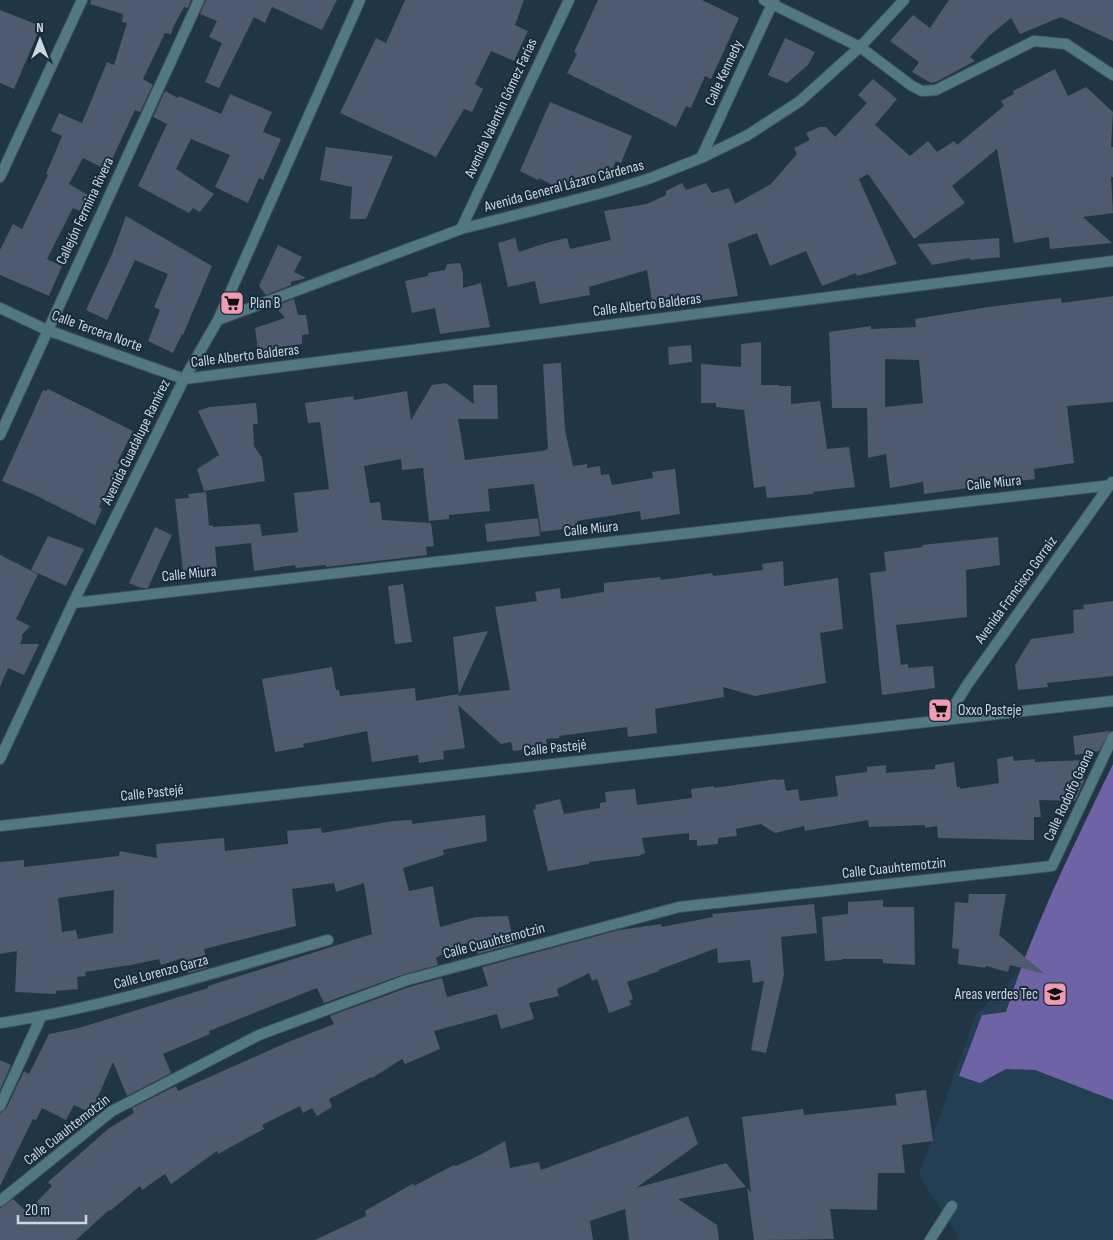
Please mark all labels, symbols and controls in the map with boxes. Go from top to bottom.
north arrow [15,15,65,65]
text: N [36,19,44,36]
street label: Avenida Valentín Gómez Farías [460,35,542,182]
street label: Calle Kennedy [701,37,748,109]
street label: Callejón Fermina Rivera [52,154,118,268]
street label: Avenida General Lázaro Cárdenas [481,156,646,217]
street label: Calle Alberto Balderas [592,289,702,321]
supermarket icon: Plan B [219,290,245,316]
place label: Plan B [250,294,281,313]
street label: Calle Tercera Norte [49,306,145,356]
street label: Calle Alberto Balderas [190,340,300,372]
street label: Avenida Guadalupe Ramírez [97,376,175,509]
street label: Calle Miura [966,471,1022,495]
street label: Calle Miura [563,517,619,541]
street label: Avenida Francisco Gorraiz [970,532,1062,648]
street label: Calle Miura [161,562,217,586]
supermarket icon: Oxxo Pasteje [927,697,953,723]
place label: Oxxo Pasteje [958,701,1022,720]
street label: Calle Pastejé [523,735,587,761]
street label: Calle Rodolfo Gaona [1039,746,1099,844]
street label: Calle Pastejé [120,780,184,806]
street label: Calle Cuauhtemotzin [841,853,947,883]
street label: Calle Cuauhtemotzin [441,918,547,964]
street label: Calle Lorenzo Garza [112,950,211,994]
school or university icon: Areas verdes Tec [1042,981,1068,1007]
place label: Areas verdes Tec [954,985,1038,1004]
street label: Calle Cuauhtemotzin [20,1090,114,1170]
scale bar [18,1192,85,1224]
text: 20 m [25,1201,50,1220]

